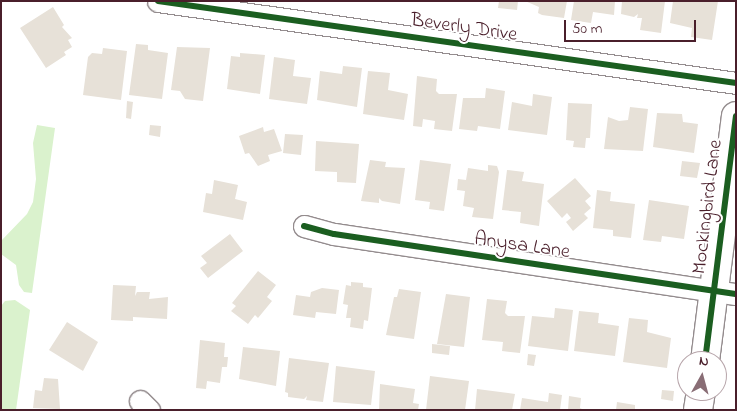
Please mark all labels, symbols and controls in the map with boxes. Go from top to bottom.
street label: Beverly Drive [409,9,519,47]
scale bar [567,10,700,42]
text: 50 m [572,18,602,40]
street label: Mockingbird Lane [688,138,728,276]
street label: Anysa Lane [473,227,571,265]
north arrow [677,351,727,401]
text: N [698,351,710,373]

